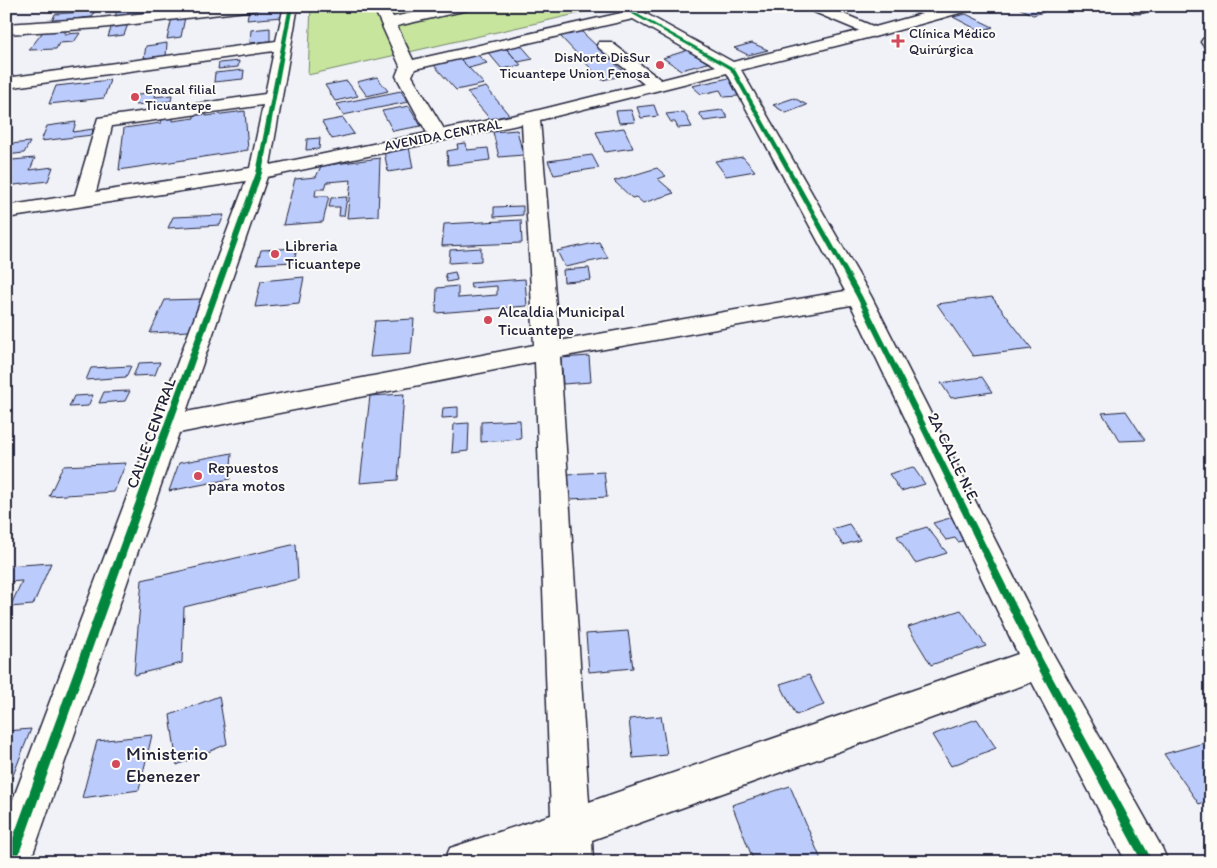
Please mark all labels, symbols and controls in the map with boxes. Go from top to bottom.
place label: Clínica Médico Quirúrgica [909,25,996,58]
marker: Clínica Médico Quirúrgica [891,34,905,48]
place label: DisNorte DisSur Ticuantepe Union Fenosa [500,49,651,82]
marker: DisNorte DisSur Ticuantepe Union Fenosa [654,59,666,71]
place label: Enacal filial Ticuantepe [145,81,216,114]
marker: Enacal filial Ticuantepe [129,91,141,103]
street label: AVENIDA CENTRAL [383,115,503,155]
place label: Libreria Ticuantepe [285,236,361,273]
marker: Libreria Ticuantepe [269,248,281,260]
place label: Alcaldia Municipal Ticuantepe [498,302,625,339]
marker: Alcaldia Municipal Ticuantepe [482,314,494,326]
street label: CALLE CENTRAL [122,375,180,491]
street label: 2A CALLE N.E. [924,409,984,507]
place label: Repuestos para motos [208,458,285,495]
marker: Repuestos para motos [192,470,204,482]
place label: Ministerio Ebenezer [126,742,208,787]
marker: Ministerio Ebenezer [110,758,122,770]

